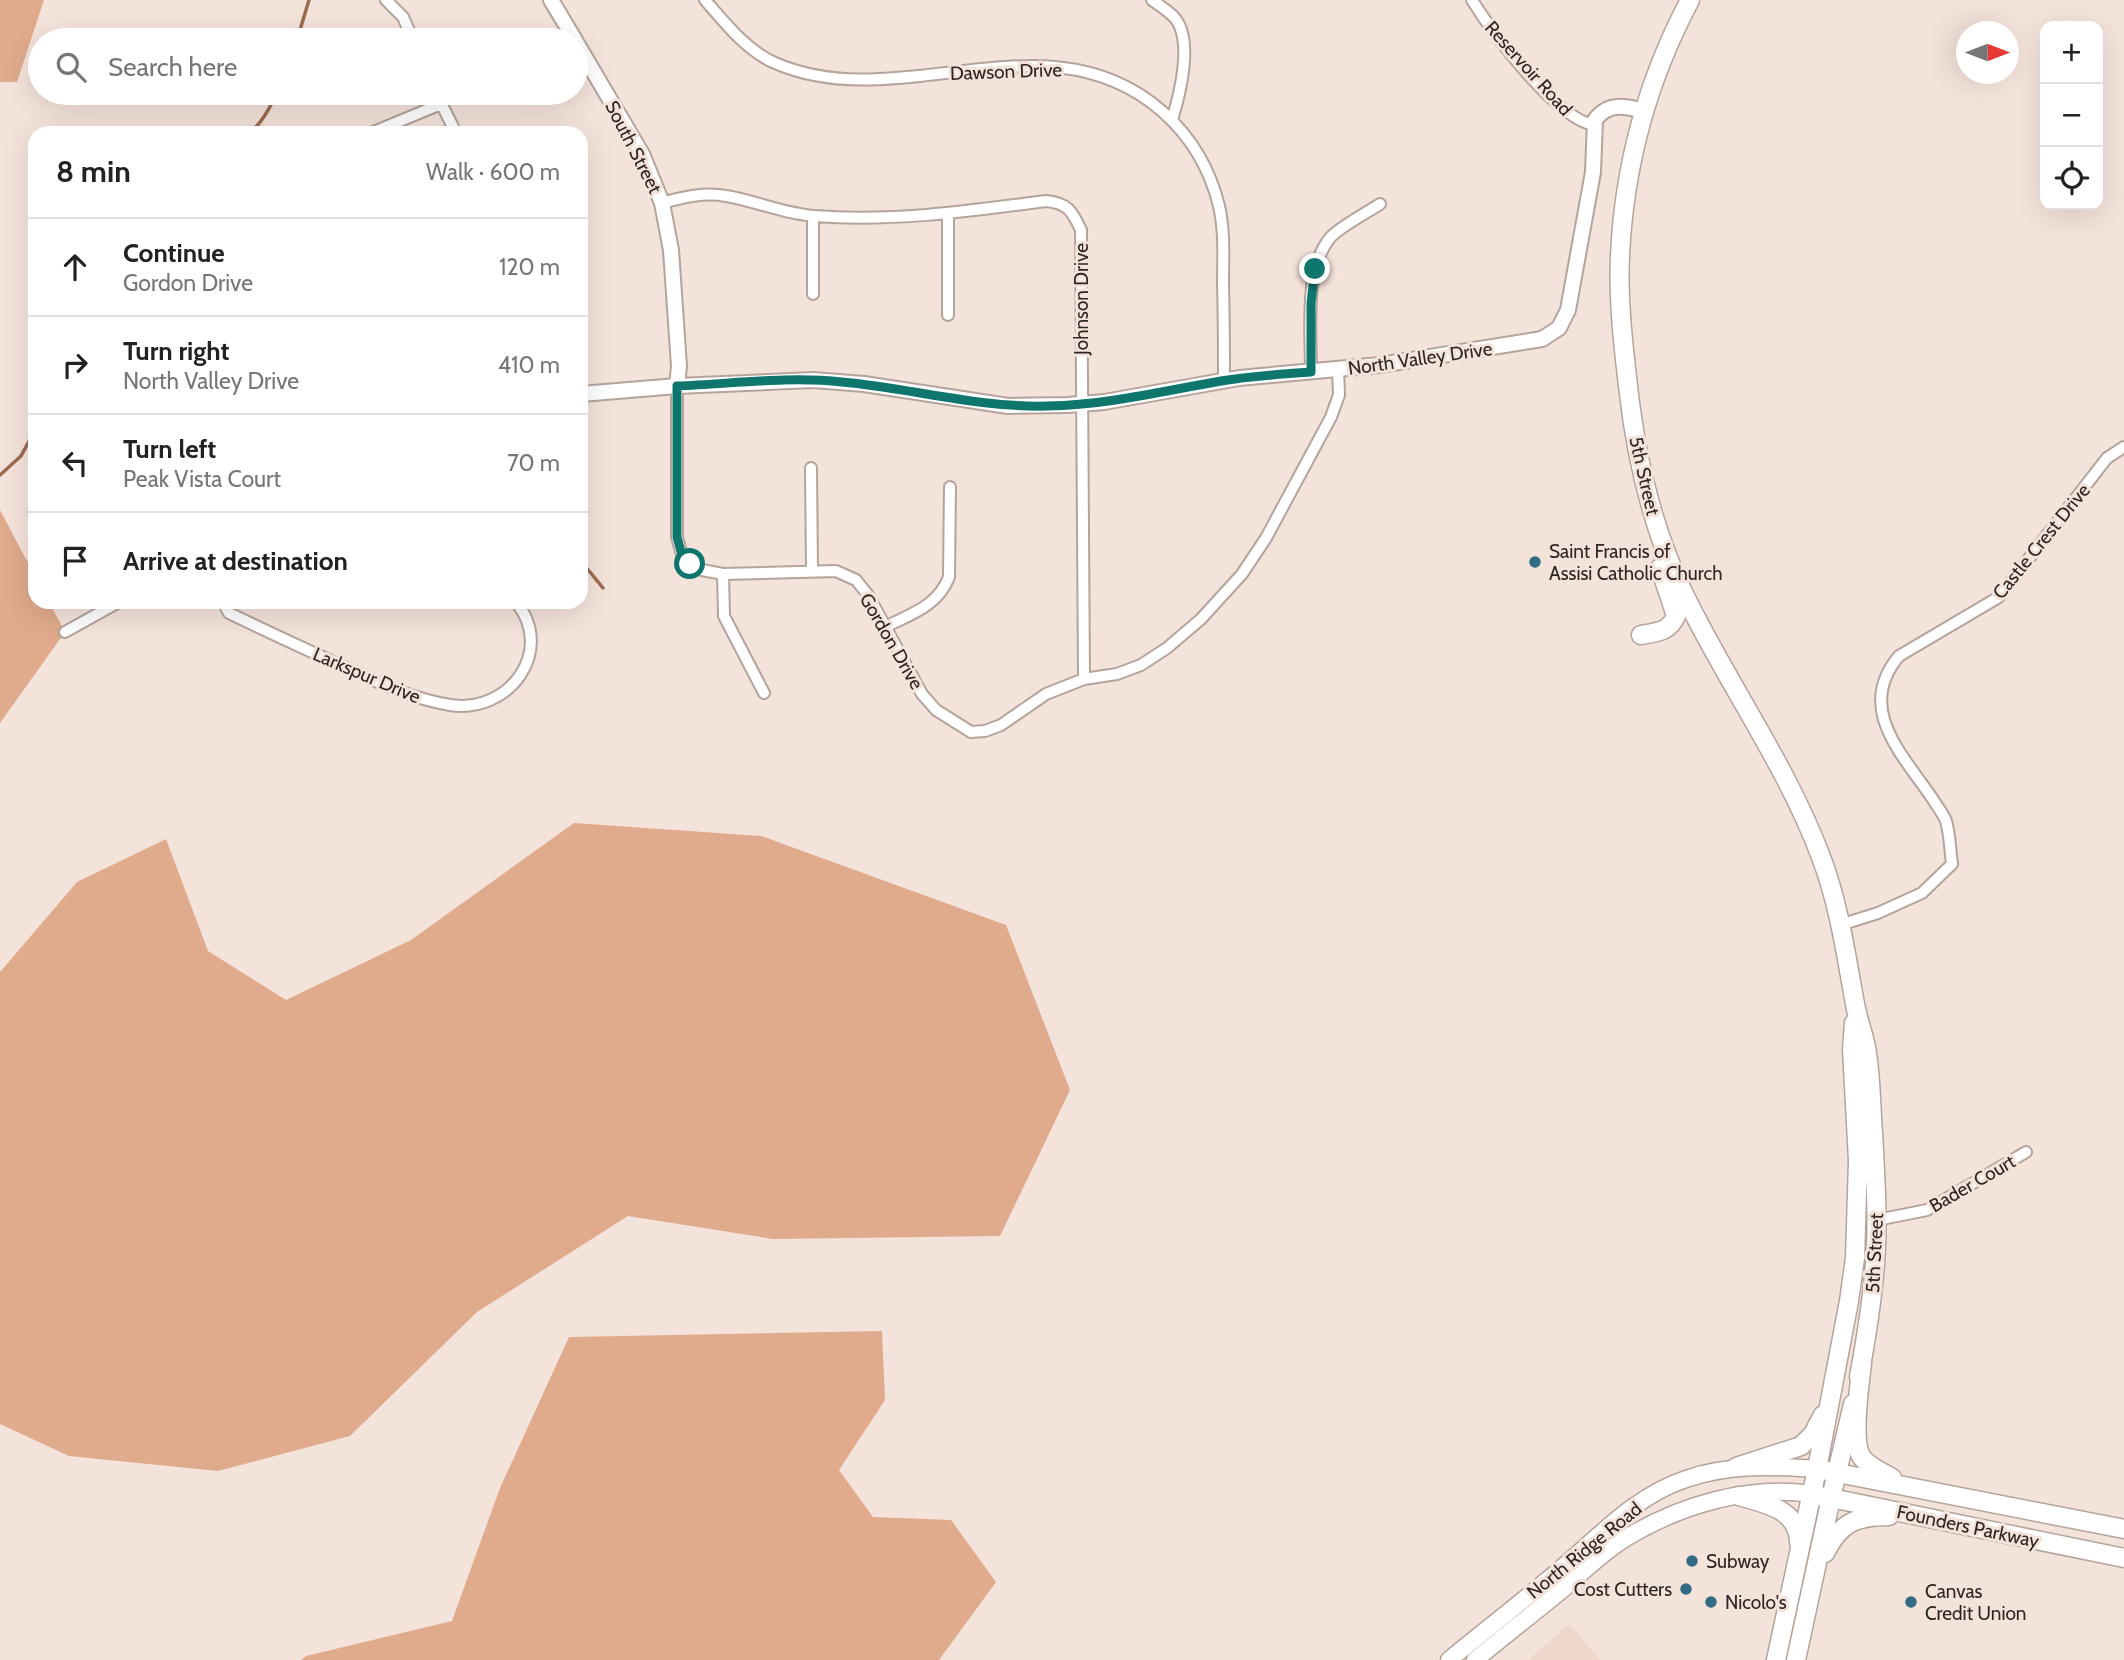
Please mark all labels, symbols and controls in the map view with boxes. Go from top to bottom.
street label: Reservoir Road [1480,16,1577,120]
north arrow [1956,21,2019,84]
map controls [2040,21,2103,210]
button: + [2040,21,2103,84]
search box [28,28,588,105]
icon: search [52,48,90,86]
text: Search here [108,51,237,83]
street label: Dawson Drive [950,58,1063,85]
button: − [2040,84,2103,147]
street label: South Street [600,97,667,198]
button: locate [2040,147,2103,210]
text: 8 min [56,153,131,190]
text: Walk · 600 m [426,158,560,186]
text: Continue [123,237,225,269]
street label: Johnson Drive [1070,243,1093,356]
icon: ahead [56,248,94,286]
text: 120 m [499,253,560,281]
route end [1299,253,1330,284]
text: Gordon Drive [123,269,253,297]
text: Turn right [123,335,229,367]
street label: North Valley Drive [1346,337,1494,380]
icon: right [56,346,94,384]
text: 410 m [498,351,560,379]
text: North Valley Drive [123,367,299,395]
text: Turn left [123,433,216,465]
street label: 5th Street [1624,435,1665,518]
icon: left [56,444,94,482]
text: 70 m [507,449,560,477]
text: Peak Vista Court [123,465,281,493]
street label: Castle Crest Drive [1988,479,2095,604]
place label: Saint Francis of Assisi Catholic Church [1549,540,1722,585]
icon: arrive [56,542,94,580]
text: Arrive at destination [123,545,348,577]
route start [674,548,705,579]
marker: Saint Francis of Assisi Catholic Church [1527,554,1543,570]
street label: Gordon Drive [855,589,929,694]
street label: Larkspur Drive [310,643,424,709]
street label: Bader Court [1925,1149,2020,1217]
street label: 5th Street [1861,1212,1888,1294]
street label: North Ridge Road [1522,1497,1646,1604]
street label: Founders Parkway [1895,1500,2042,1553]
place label: Subway [1706,1550,1770,1573]
marker: Subway [1684,1553,1700,1569]
place label: Cost Cutters [1574,1578,1672,1601]
place label: Canvas Credit Union [1925,1580,2026,1625]
marker: Cost Cutters [1678,1581,1694,1597]
place label: Nicolo's [1725,1591,1787,1614]
marker: Nicolo's [1703,1594,1719,1610]
marker: Canvas Credit Union [1903,1594,1919,1610]

